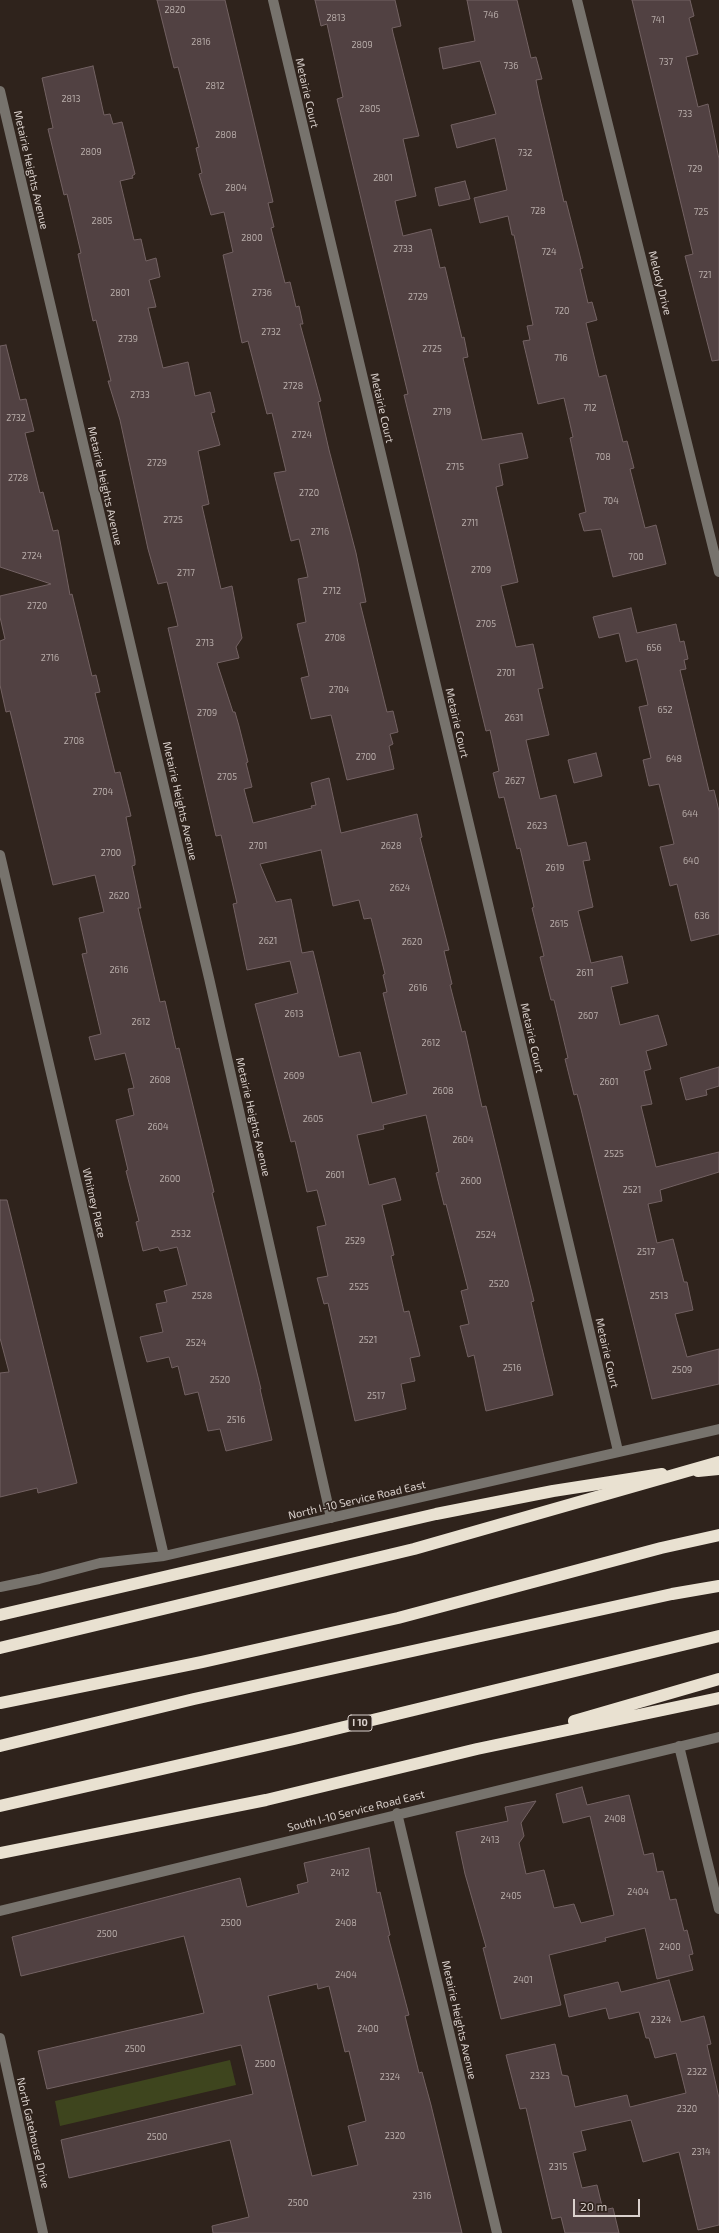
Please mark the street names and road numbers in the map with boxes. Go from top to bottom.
street label: Metairie Court [293,57,321,129]
street label: Metairie Heights Avenue [11,109,51,231]
street label: Melody Drive [646,250,674,316]
street label: Metairie Court [368,372,396,444]
street label: Metairie Heights Avenue [85,425,125,547]
street label: Metairie Court [443,687,471,759]
street label: Metairie Heights Avenue [160,740,200,862]
street label: Metairie Court [518,1002,546,1074]
street label: Metairie Heights Avenue [233,1056,273,1178]
street label: Whitney Place [80,1167,108,1239]
street label: Metairie Court [593,1317,621,1389]
street label: North I-10 Service Road East [287,1478,427,1522]
road number: I 10 [348,1715,372,1731]
street label: South I-10 Service Road East [286,1788,426,1834]
street label: Metairie Heights Avenue [439,1959,479,2081]
street label: North Gatehouse Drive [14,2076,52,2190]

